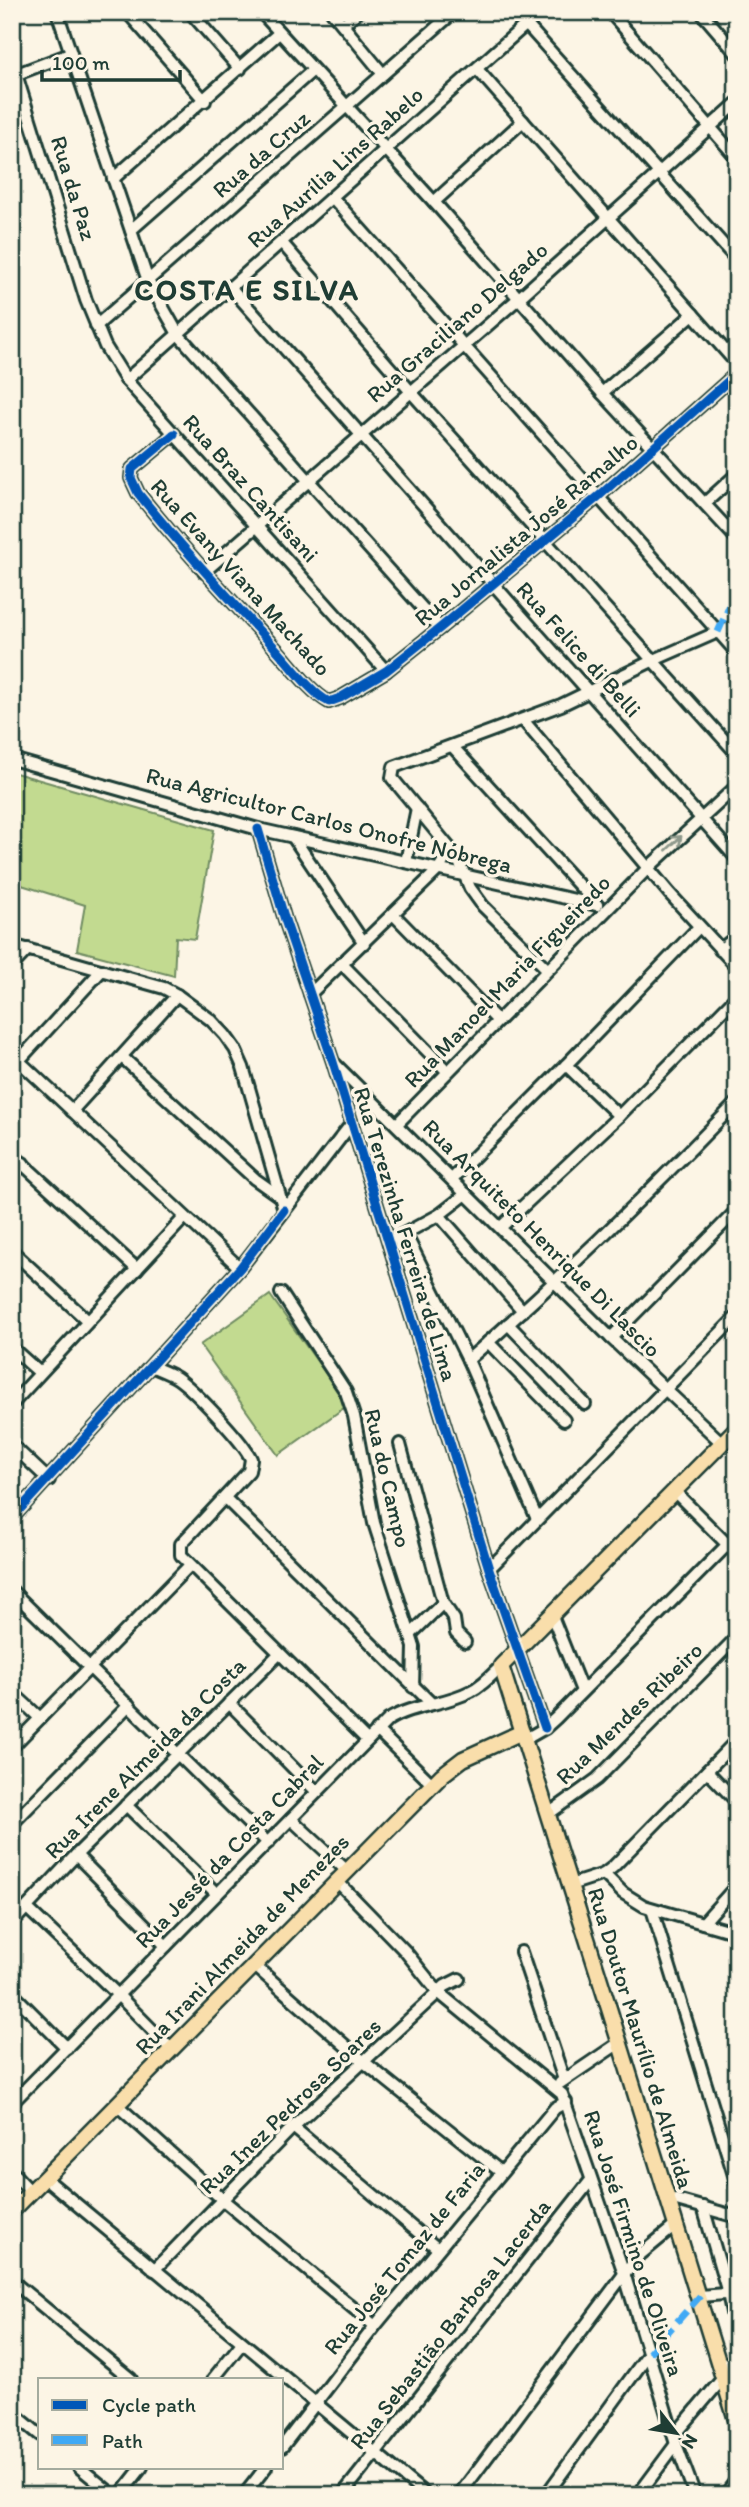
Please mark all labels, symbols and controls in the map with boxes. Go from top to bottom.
scale bar [42,38,180,82]
text: 100 m [52,50,110,75]
street label: Rua Aurília Lins Rabelo [241,80,429,254]
street label: Rua da Cruz [207,104,316,204]
street label: Rua da Paz [45,132,103,244]
street label: Rua Graciliano Delgado [360,236,554,408]
district label: COSTA E SILVA [134,271,360,308]
street label: Rua Braz Cantisani [177,408,325,568]
street label: Rua Jornalista José Ramalho [408,428,644,632]
street label: Rua Evany Viana Machado [145,472,337,682]
street label: Rua Felice di Belli [511,575,647,723]
street label: Rua Agricultor Carlos Onofre Nóbrega [143,761,515,879]
one-way arrow [665,834,682,851]
street label: Rua Manoel Maria Figueiredo [398,869,616,1093]
street label: Rua Terezinha Ferreira de Lima [348,1084,464,1385]
street label: Rua Arquiteto Henrique Di Lascio [417,1113,667,1363]
street label: Rua do Campo [358,1406,418,1550]
street label: Rua Mendes Ribeiro [550,1636,708,1790]
street label: Rua Irene Almeida da Costa [38,1651,252,1865]
street label: Rua Jessé da Costa Cabral [129,1748,329,1954]
street label: Rua Irani Almeida de Menezes [129,1828,355,2060]
street label: Rua Doutor Maurílio de Almeida [582,1884,700,2192]
street label: Rua Inez Pedrosa Soares [193,2012,387,2200]
street label: Rua José Firmino de Oliveira [578,2106,690,2380]
street label: Rua José Tomaz de Faria [317,2156,491,2360]
street label: Rua Sebastião Barbosa Lacerda [343,2193,557,2455]
legend [38,2378,284,2468]
text: Cycle path [102,2392,196,2417]
north arrow [640,2398,710,2468]
text: Path [102,2428,143,2453]
text: N [677,2430,703,2453]

